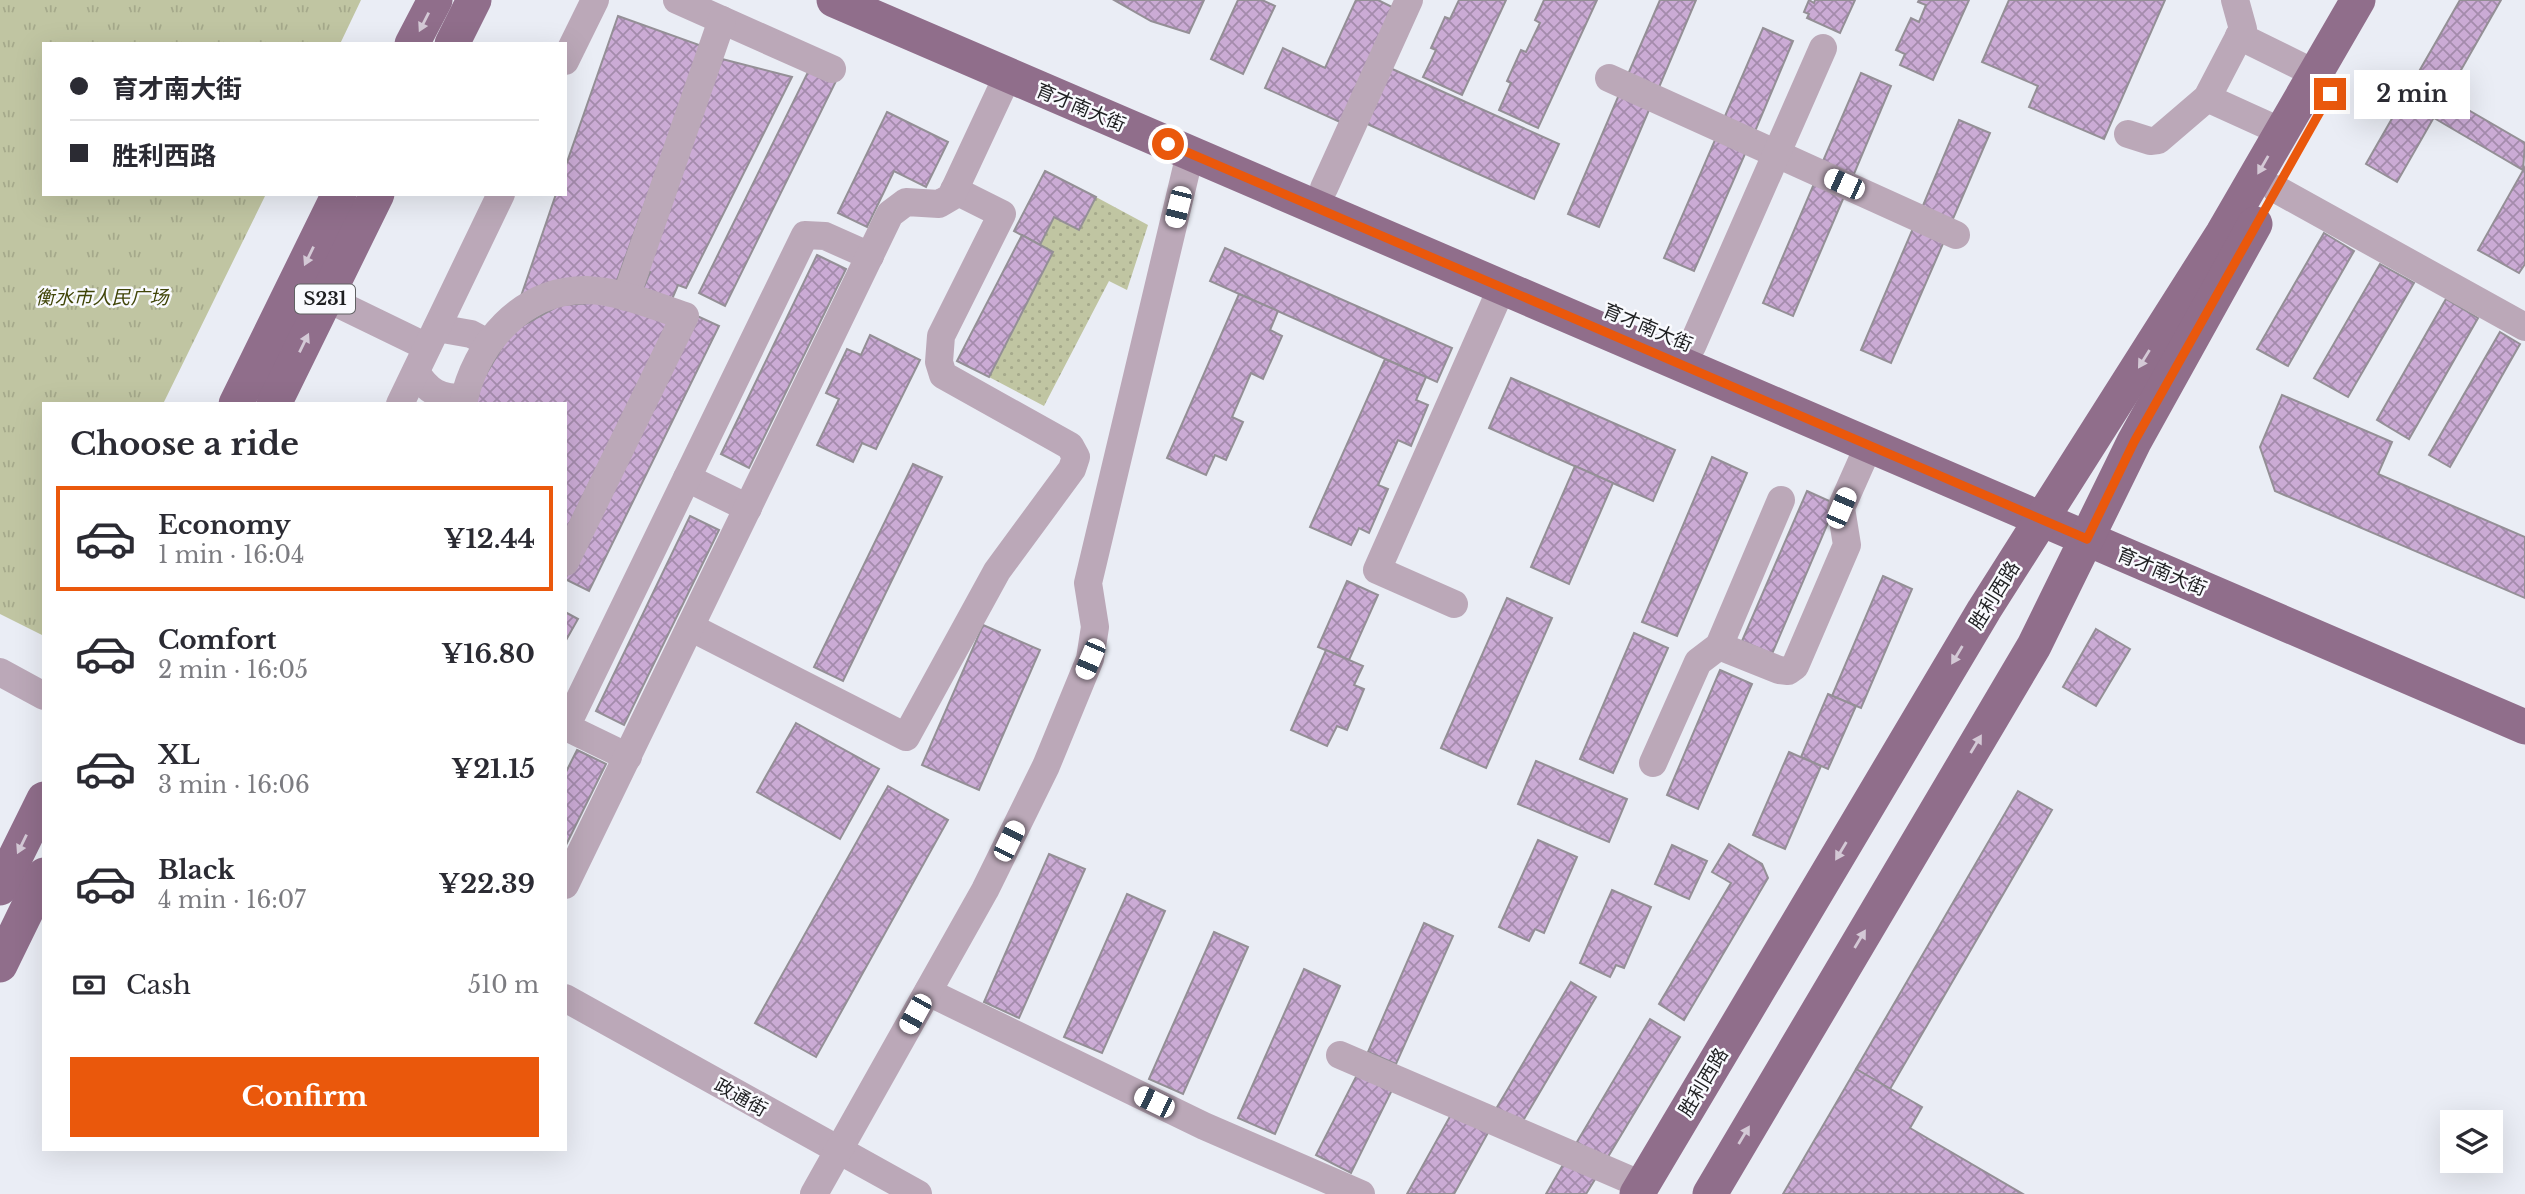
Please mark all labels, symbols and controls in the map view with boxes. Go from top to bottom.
one-way arrow [418,12,429,32]
callout: 2 min [2354,70,2470,119]
text: 育才南大街 [112,73,242,105]
street label: 育才南大街 [1033,78,1129,137]
route end [2314,78,2346,110]
text: 2 min [2376,80,2448,108]
route start [1152,128,1184,160]
text: 胜利西路 [112,140,216,172]
one-way arrow [2257,156,2269,175]
car [1821,166,1868,202]
car [1163,184,1194,230]
one-way arrow [303,246,314,266]
road number: S231 [295,284,355,314]
park label: 衡水市人民广场 [35,286,170,309]
street label: 育才南大街 [1600,298,1696,357]
one-way arrow [298,333,309,353]
one-way arrow [2137,349,2150,369]
text: Choose a ride [70,424,299,464]
car [1824,485,1859,531]
icon: car [74,507,137,570]
text: Economy [158,509,291,541]
text: ¥12.44 [443,523,535,555]
text: 1 min · 16:04 [158,541,304,569]
street label: 育才南大街 [2114,542,2210,601]
street label: 胜利西路 [1965,557,2024,634]
icon: car [74,622,137,685]
text: Comfort [158,624,276,656]
car [1073,636,1108,682]
text: ¥16.80 [441,638,535,670]
one-way arrow [1951,645,1963,664]
text: 2 min · 16:05 [158,656,308,684]
one-way arrow [1970,734,1982,753]
icon: car [74,737,137,800]
text: XL [158,739,200,771]
text: ¥21.15 [451,753,535,785]
text: 3 min · 16:06 [158,771,310,799]
car [991,818,1028,864]
one-way arrow [16,834,28,854]
one-way arrow [1834,841,1847,860]
icon: car [74,852,137,915]
text: Black [158,854,235,886]
text: ¥22.39 [438,868,535,900]
text: 4 min · 16:07 [158,886,306,914]
one-way arrow [1854,930,1866,949]
icon: cash [70,966,108,1004]
text: Cash [126,969,191,1001]
text: 510 m [468,971,539,999]
car [896,991,935,1037]
street label: 胜利西路 [1674,1044,1733,1121]
button: Confirm [70,1057,539,1137]
street label: 政通街 [710,1074,771,1121]
car [1131,1083,1178,1121]
map controls [2440,1110,2503,1173]
button: layers [2440,1110,2503,1173]
one-way arrow [1738,1126,1751,1145]

